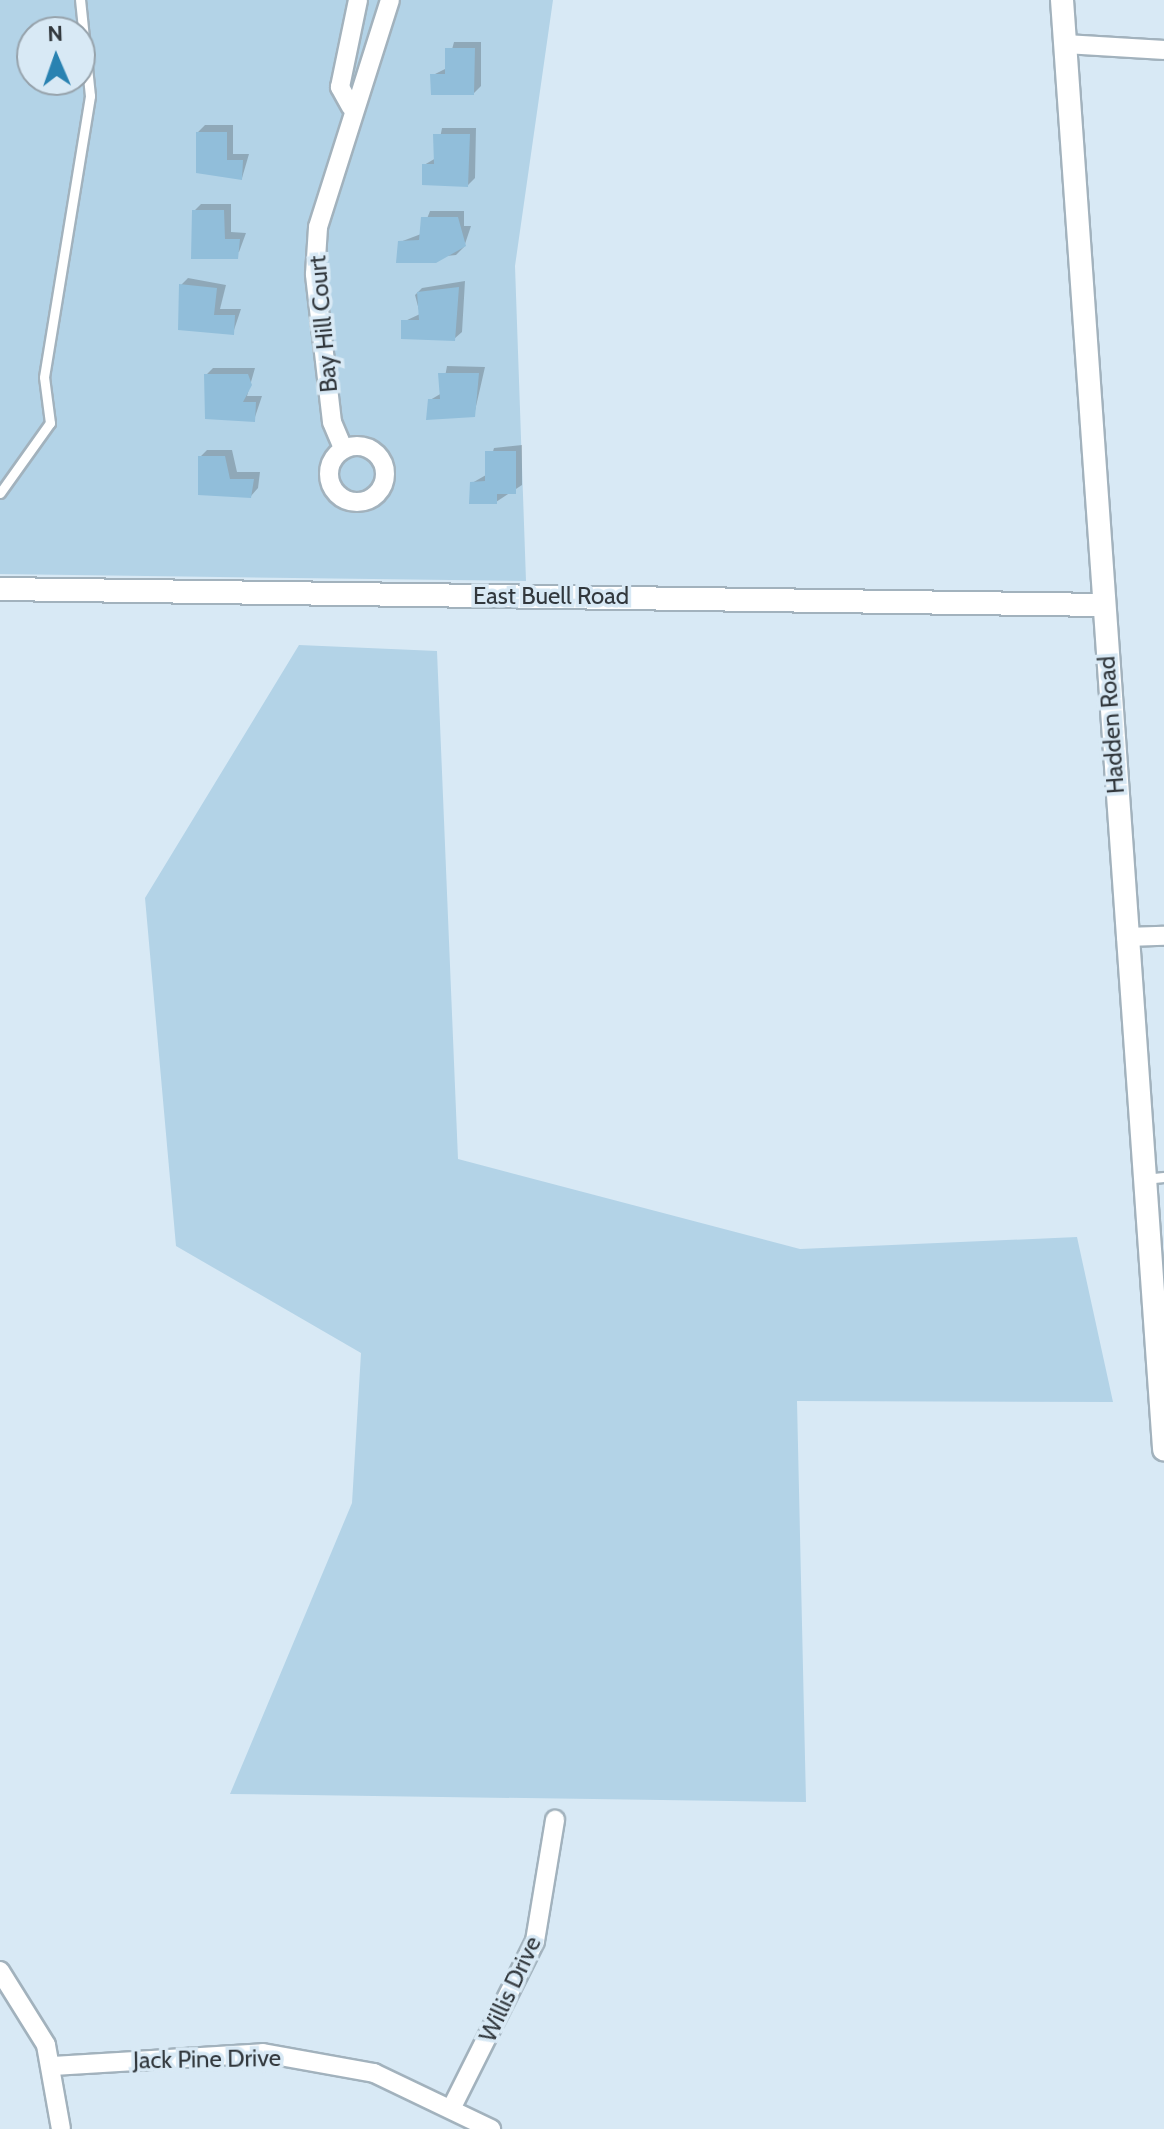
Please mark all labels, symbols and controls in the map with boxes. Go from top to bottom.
north arrow [16,16,96,96]
text: N [47,20,63,47]
street label: Bay Hill Court [303,254,343,394]
street label: East Buell Road [473,582,629,610]
street label: Hadden Road [1092,655,1130,795]
street label: Willis Drive [473,1932,547,2046]
street label: Jack Pine Drive [133,2043,281,2075]

